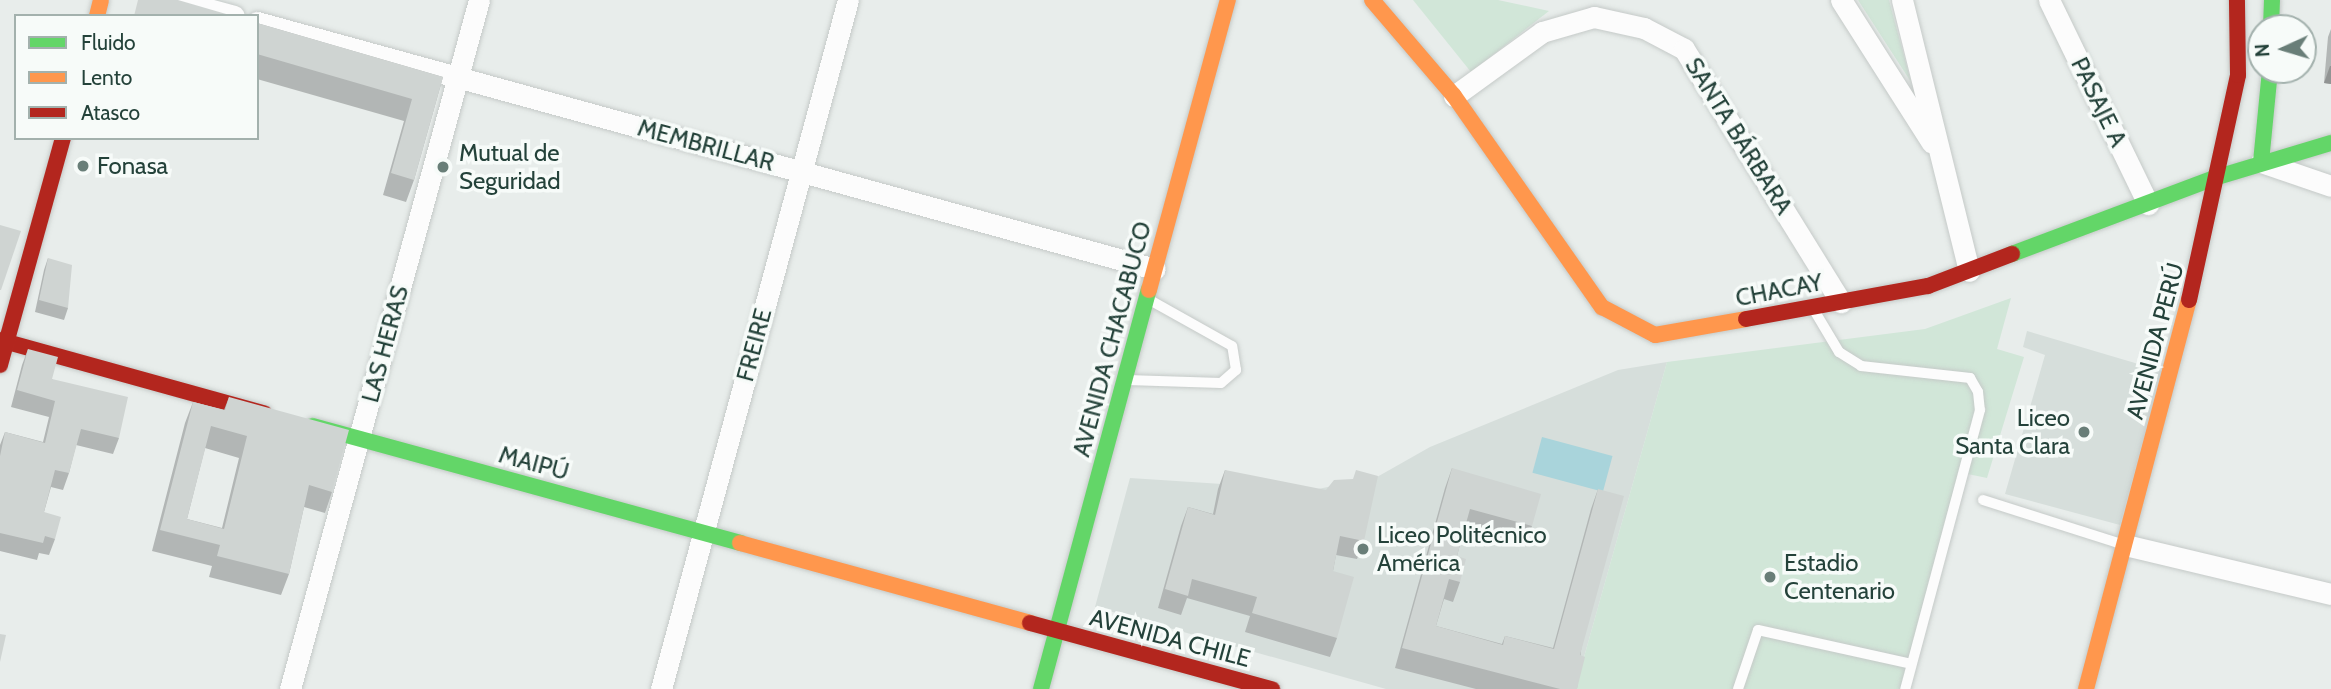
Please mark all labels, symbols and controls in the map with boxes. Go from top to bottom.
legend [14,14,259,140]
north arrow [2247,14,2317,84]
text: Fluido [81,30,136,55]
text: N [2251,43,2274,58]
street label: SANTA BÁRBARA [1679,52,1799,220]
street label: PASAJE A [2065,53,2133,151]
text: Lento [81,65,132,90]
text: Atasco [81,100,140,125]
street label: MEMBRILLAR [635,113,777,177]
place label: Mutual de Seguridad [459,139,561,195]
place label: Fonasa [97,152,168,180]
marker: Mutual de Seguridad [433,157,453,177]
marker: Fonasa [75,158,91,174]
street label: AVENIDA CHACABUCO [1067,218,1157,460]
street label: AVENIDA PERÚ [2120,260,2190,422]
street label: CHACAY [1733,267,1825,313]
street label: LAS HERAS [356,282,414,406]
street label: FREIRE [730,305,778,385]
place label: Liceo Santa Clara [1955,404,2070,460]
marker: Liceo Santa Clara [2076,424,2092,440]
street label: MAIPÚ [496,440,572,486]
place label: Liceo Politécnico América [1377,521,1547,577]
marker: Liceo Politécnico América [1355,541,1371,557]
place label: Estadio Centenario [1784,549,1895,605]
marker: Estadio Centenario [1762,569,1778,585]
street label: AVENIDA CHILE [1087,603,1253,673]

